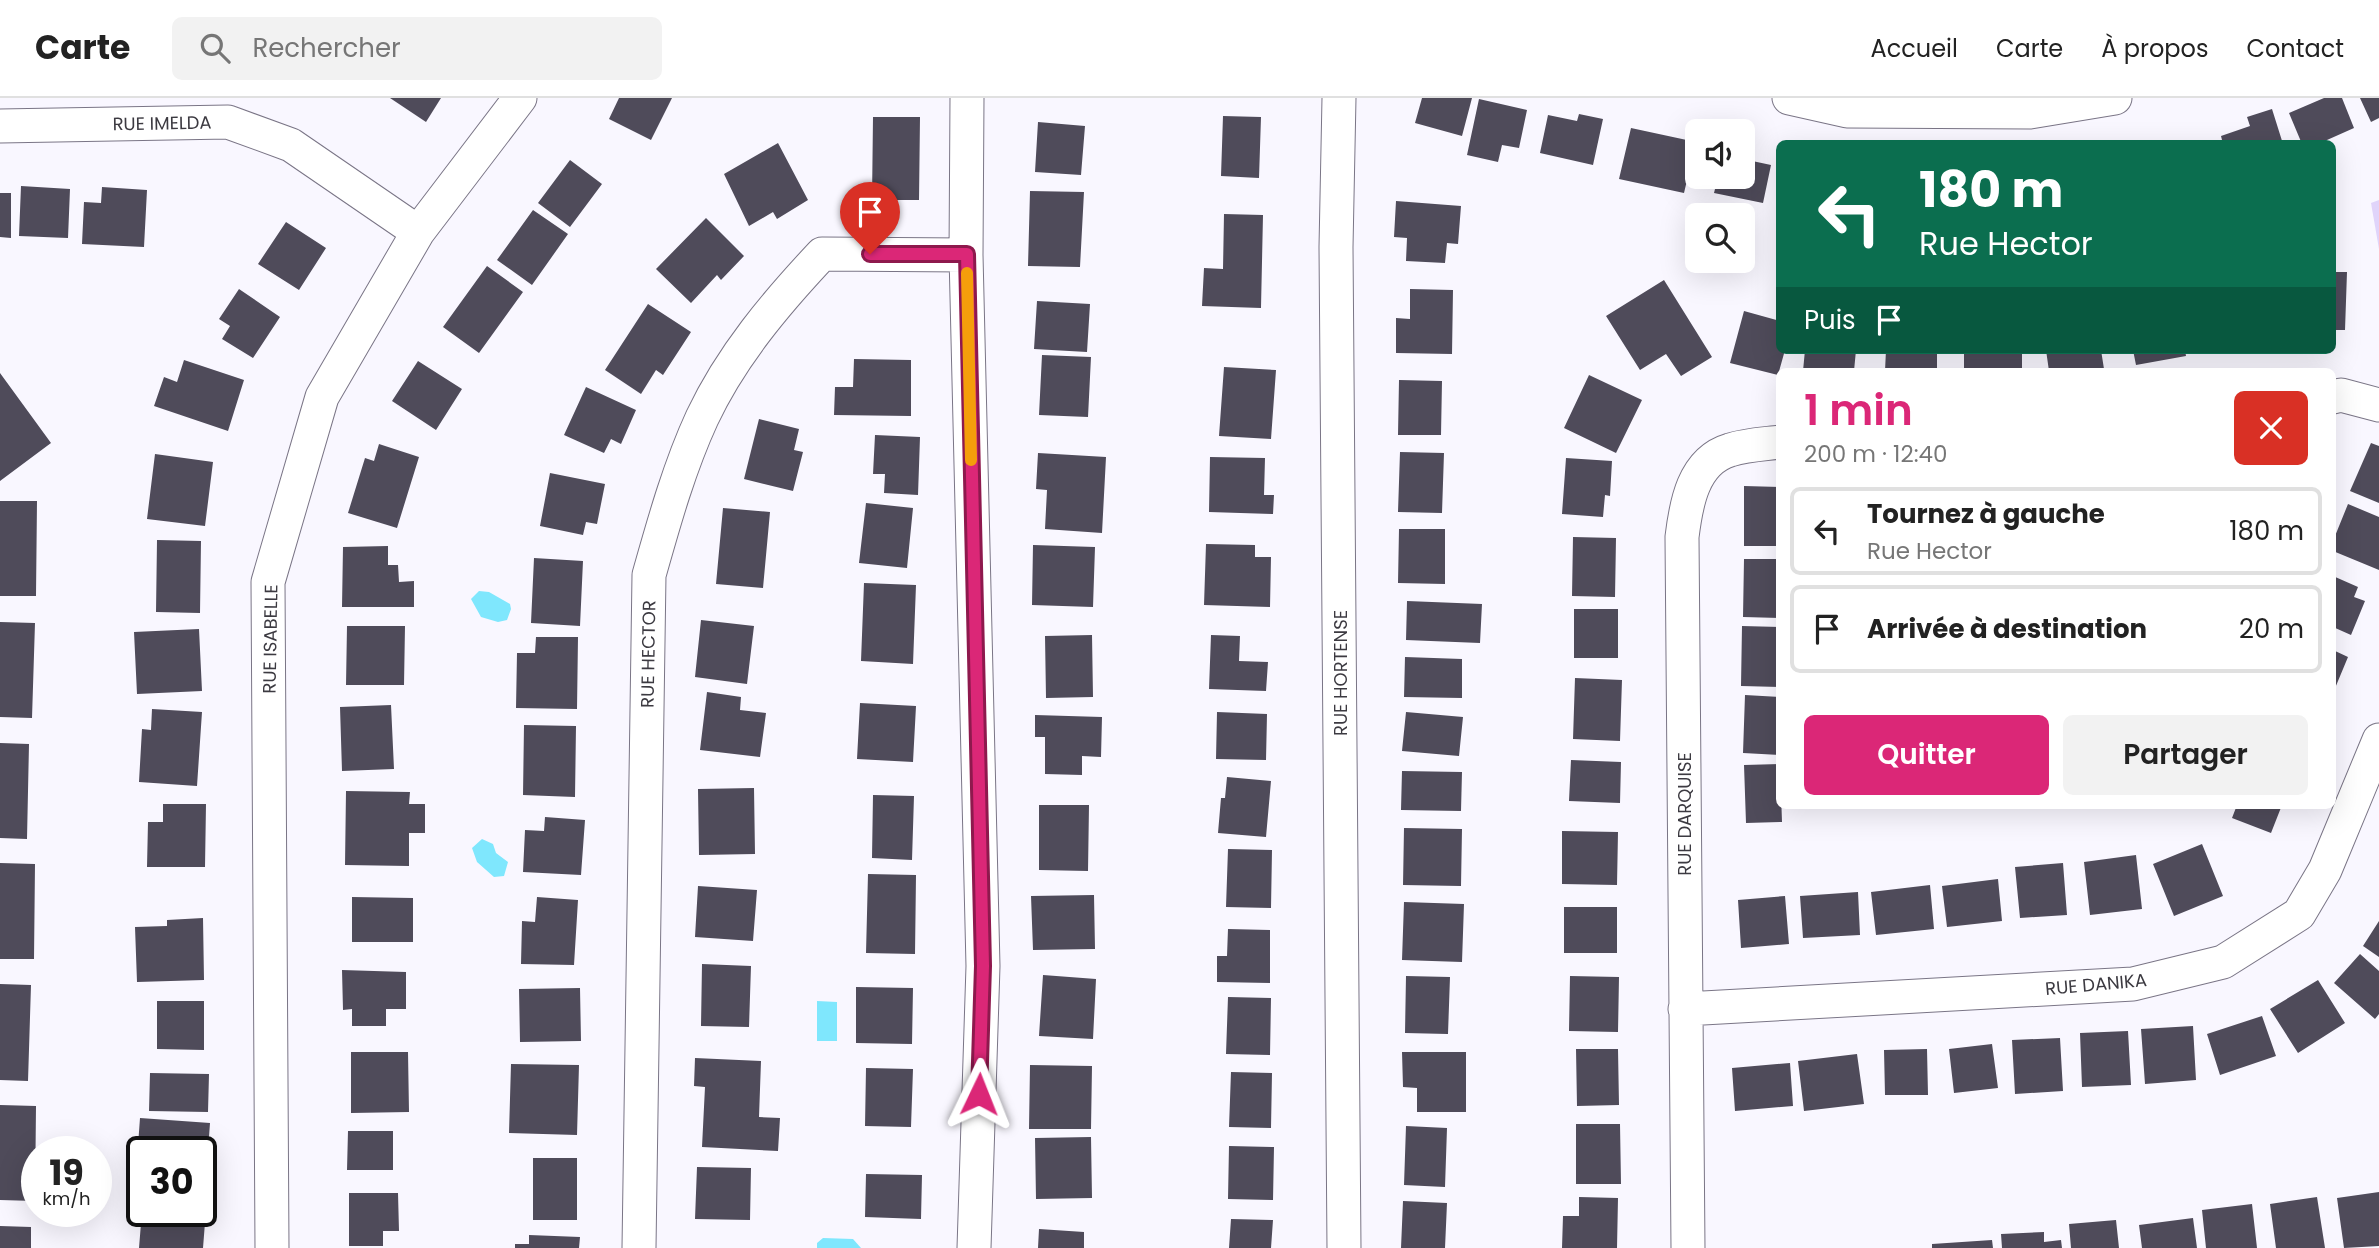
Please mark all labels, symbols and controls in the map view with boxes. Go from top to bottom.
search box [172,17,662,80]
text: Carte [35,24,130,71]
icon: search [196,29,234,67]
text: Rechercher [252,30,401,66]
text: Accueil [1871,32,1958,65]
text: Carte [1996,32,2063,65]
text: À propos [2101,32,2208,65]
text: Contact [2246,32,2344,65]
street label: RUE IMELDA [112,110,212,136]
map controls [1685,119,1755,273]
button: sound [1685,119,1755,189]
text: 180 m [1919,156,2063,224]
icon: left [1804,168,1895,259]
pin [840,182,900,254]
icon: arrive [851,193,889,231]
button: search [1685,203,1755,273]
text: Rue Hector [1919,221,2093,266]
icon: arrive [1870,301,1908,339]
text: Puis [1804,302,1856,338]
text: 1 min [1804,381,1913,440]
button: close [2234,391,2308,465]
text: 200 m · 12:40 [1804,438,1948,470]
text: Tournez à gauche [1867,496,2105,532]
icon: left [1808,512,1846,550]
text: 180 m [2229,513,2304,549]
text: Rue Hector [1867,535,1992,567]
street label: RUE ISABELLE [257,584,283,694]
street label: RUE HECTOR [635,600,661,708]
street label: RUE HORTENSE [1328,610,1353,736]
icon: arrive [1808,610,1846,648]
text: Arrivée à destination [1867,611,2147,647]
text: 20 m [2239,611,2304,647]
button: Quitter [1804,715,2049,795]
button: Partager [2063,715,2308,795]
street label: RUE DARQUISE [1672,752,1697,876]
street label: RUE DANIKA [2044,967,2148,1001]
position arrow [942,1057,1016,1131]
speed limit sign: 30 [126,1136,217,1227]
text: 19 [49,1148,84,1197]
text: km/h [43,1186,90,1211]

